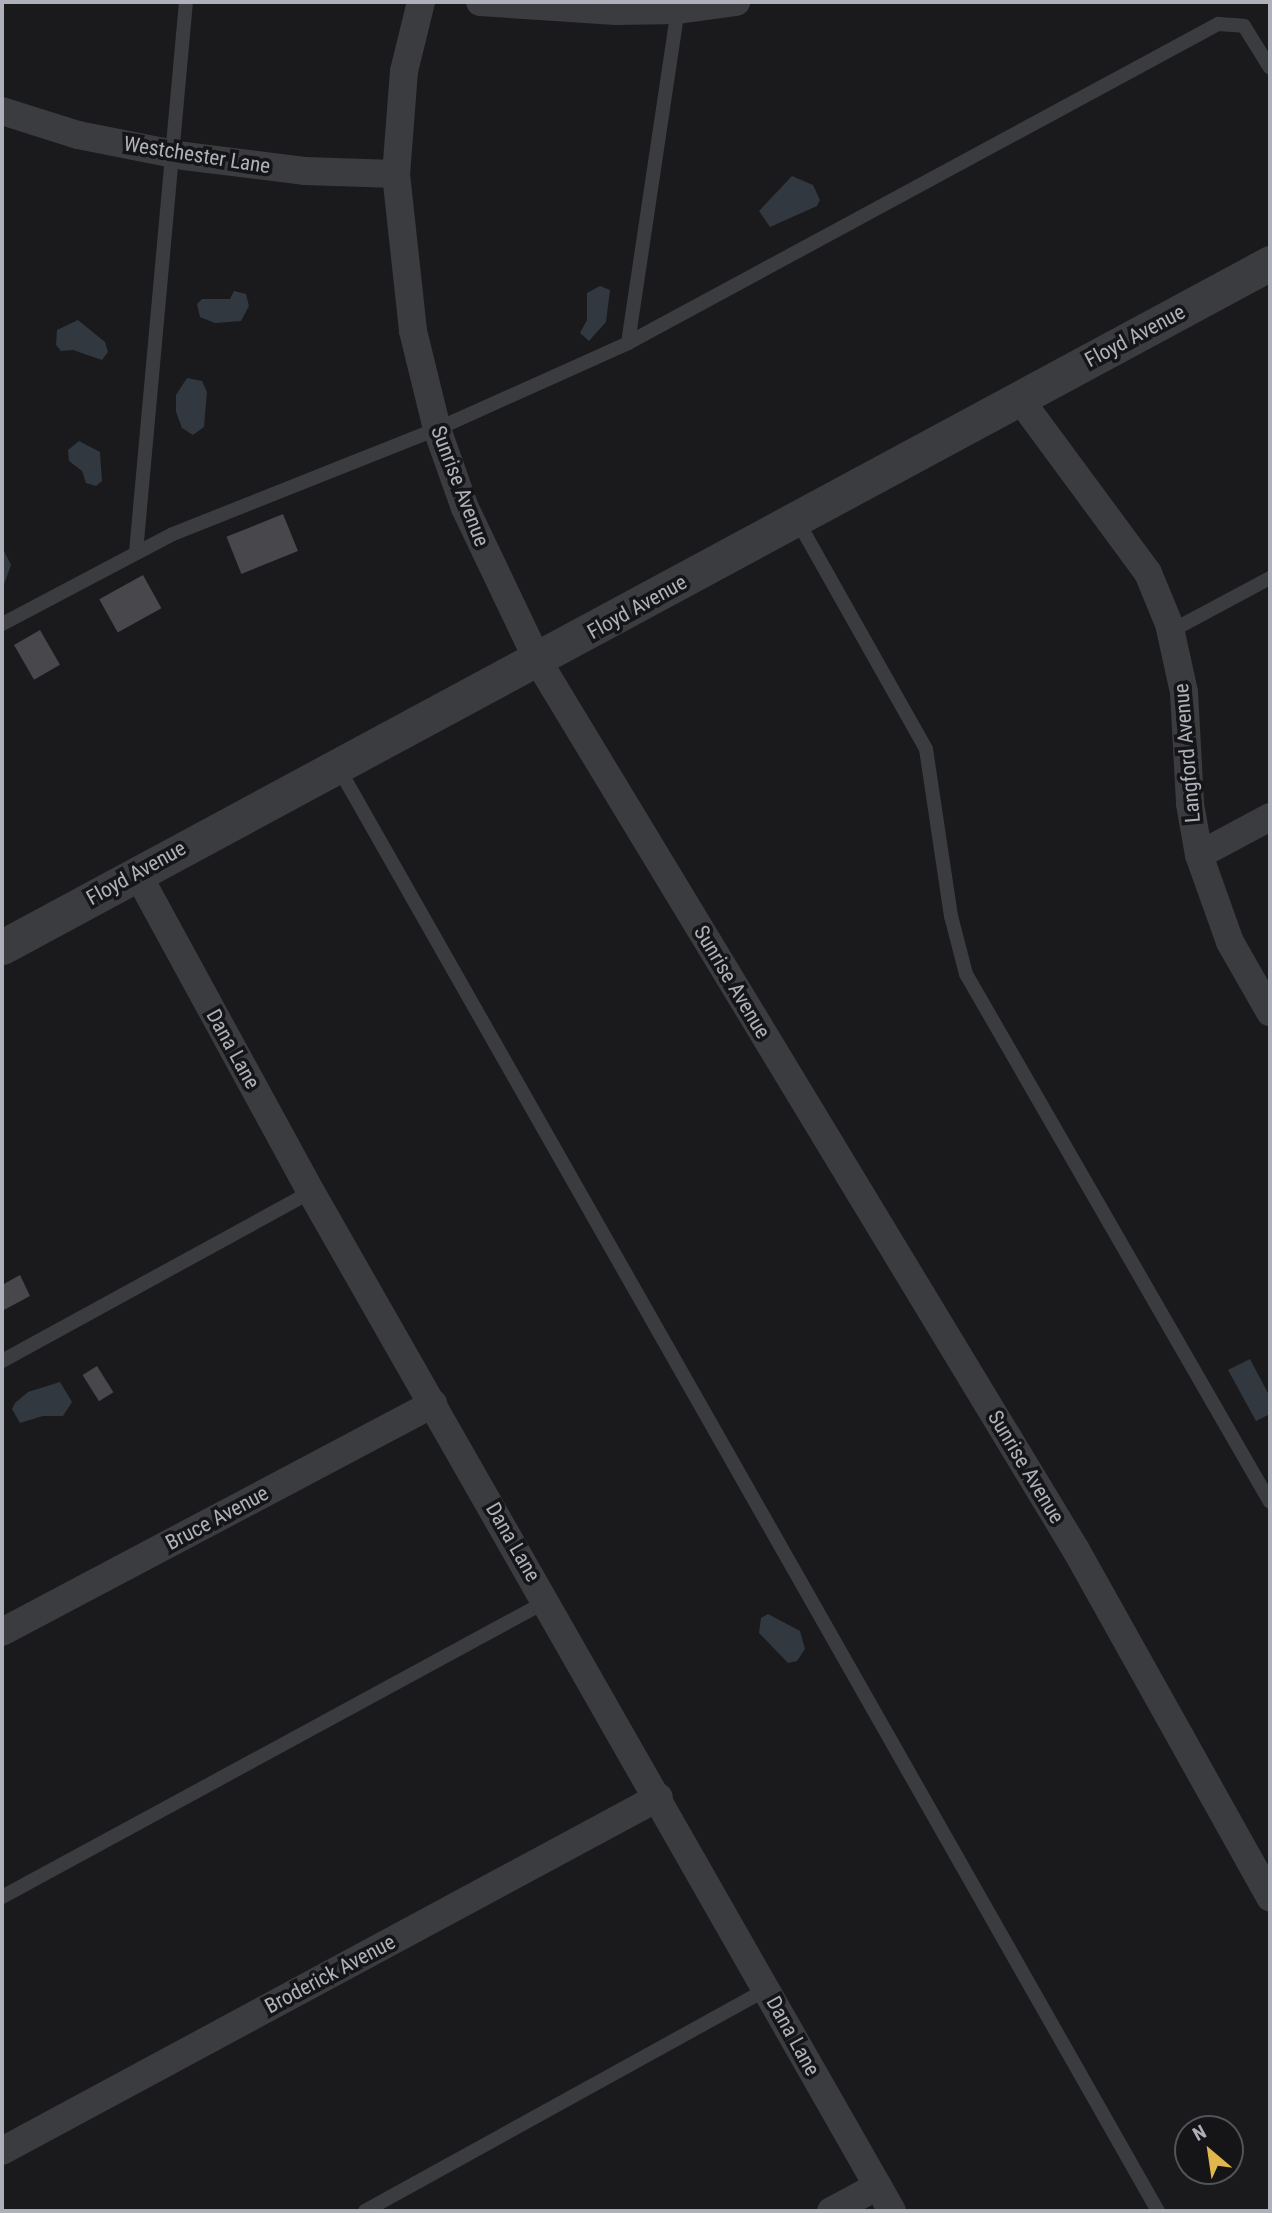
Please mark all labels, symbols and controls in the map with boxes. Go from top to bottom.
street label: Westchester Lane [122,131,272,179]
street label: Floyd Avenue [1081,299,1189,373]
street label: Sunrise Avenue [425,422,495,550]
street label: Floyd Avenue [583,569,691,645]
street label: Langford Avenue [1168,682,1206,824]
street label: Floyd Avenue [82,835,190,911]
street label: Sunrise Avenue [688,921,776,1043]
street label: Dana Lane [201,1005,265,1093]
street label: Sunrise Avenue [982,1406,1070,1528]
street label: Bruce Avenue [161,1480,273,1556]
street label: Dana Lane [480,1498,546,1586]
street label: Broderick Avenue [260,1929,400,2019]
street label: Dana Lane [761,1992,825,2080]
north arrow [1174,2115,1244,2185]
text: N [1189,2120,1210,2146]

